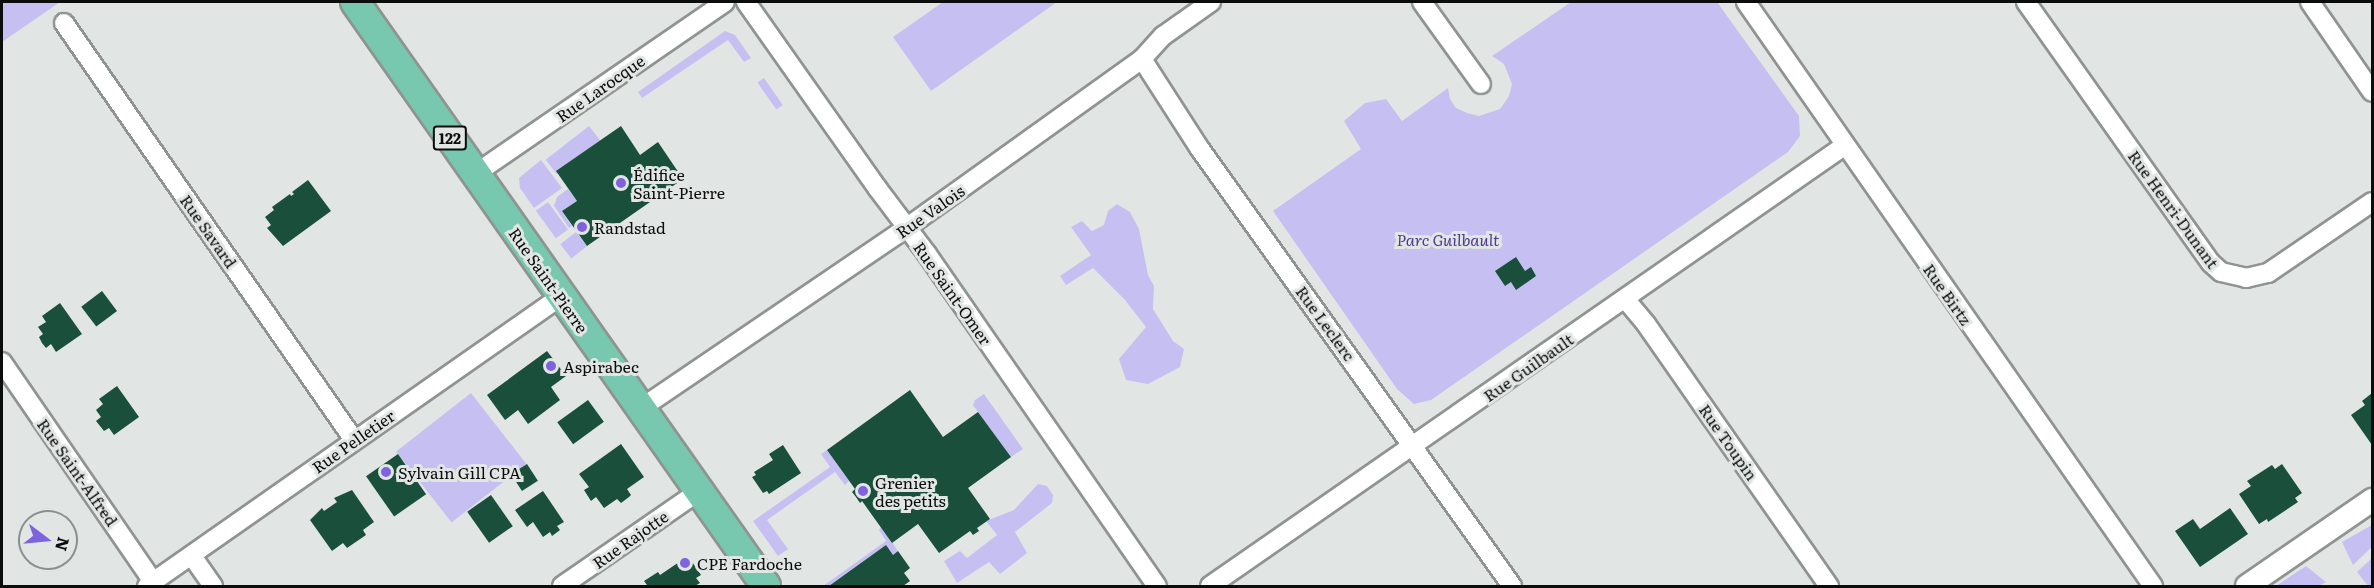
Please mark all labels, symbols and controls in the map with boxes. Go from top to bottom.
street label: Rue Larocque [552,50,648,126]
road number: 122 [432,126,468,150]
street label: Rue Henri-Dunant [2125,146,2223,272]
place label: Édifice Saint-Pierre [633,164,725,202]
marker: Édifice Saint-Pierre [614,176,628,190]
street label: Rue Valois [892,180,968,242]
street label: Rue Savard [177,191,241,271]
place label: Randstad [594,217,666,237]
marker: Randstad [575,220,589,234]
street label: Rue Saint-Pierre [505,223,593,337]
park label: Parc Guilbault [1397,229,1499,249]
street label: Rue Saint-Omer [910,238,996,348]
street label: Rue Birtz [1920,260,1976,328]
street label: Rue Leclerc [1292,282,1360,364]
street label: Rue Guilbault [1479,329,1577,405]
place label: Aspirabec [563,356,639,376]
marker: Aspirabec [544,359,558,373]
street label: Rue Toupin [1696,400,1762,484]
street label: Rue Pelletier [308,406,398,476]
street label: Rue Saint-Alfred [34,415,122,529]
place label: Sylvain Gill CPA [398,462,521,482]
marker: Sylvain Gill CPA [379,465,393,479]
place label: Grenier des petits [875,472,946,510]
marker: Grenier des petits [856,484,870,498]
street label: Rue Rajotte [589,506,671,572]
north arrow [18,510,78,570]
text: N [50,535,77,554]
place label: CPE Fardoche [697,553,802,573]
marker: CPE Fardoche [678,556,692,570]

